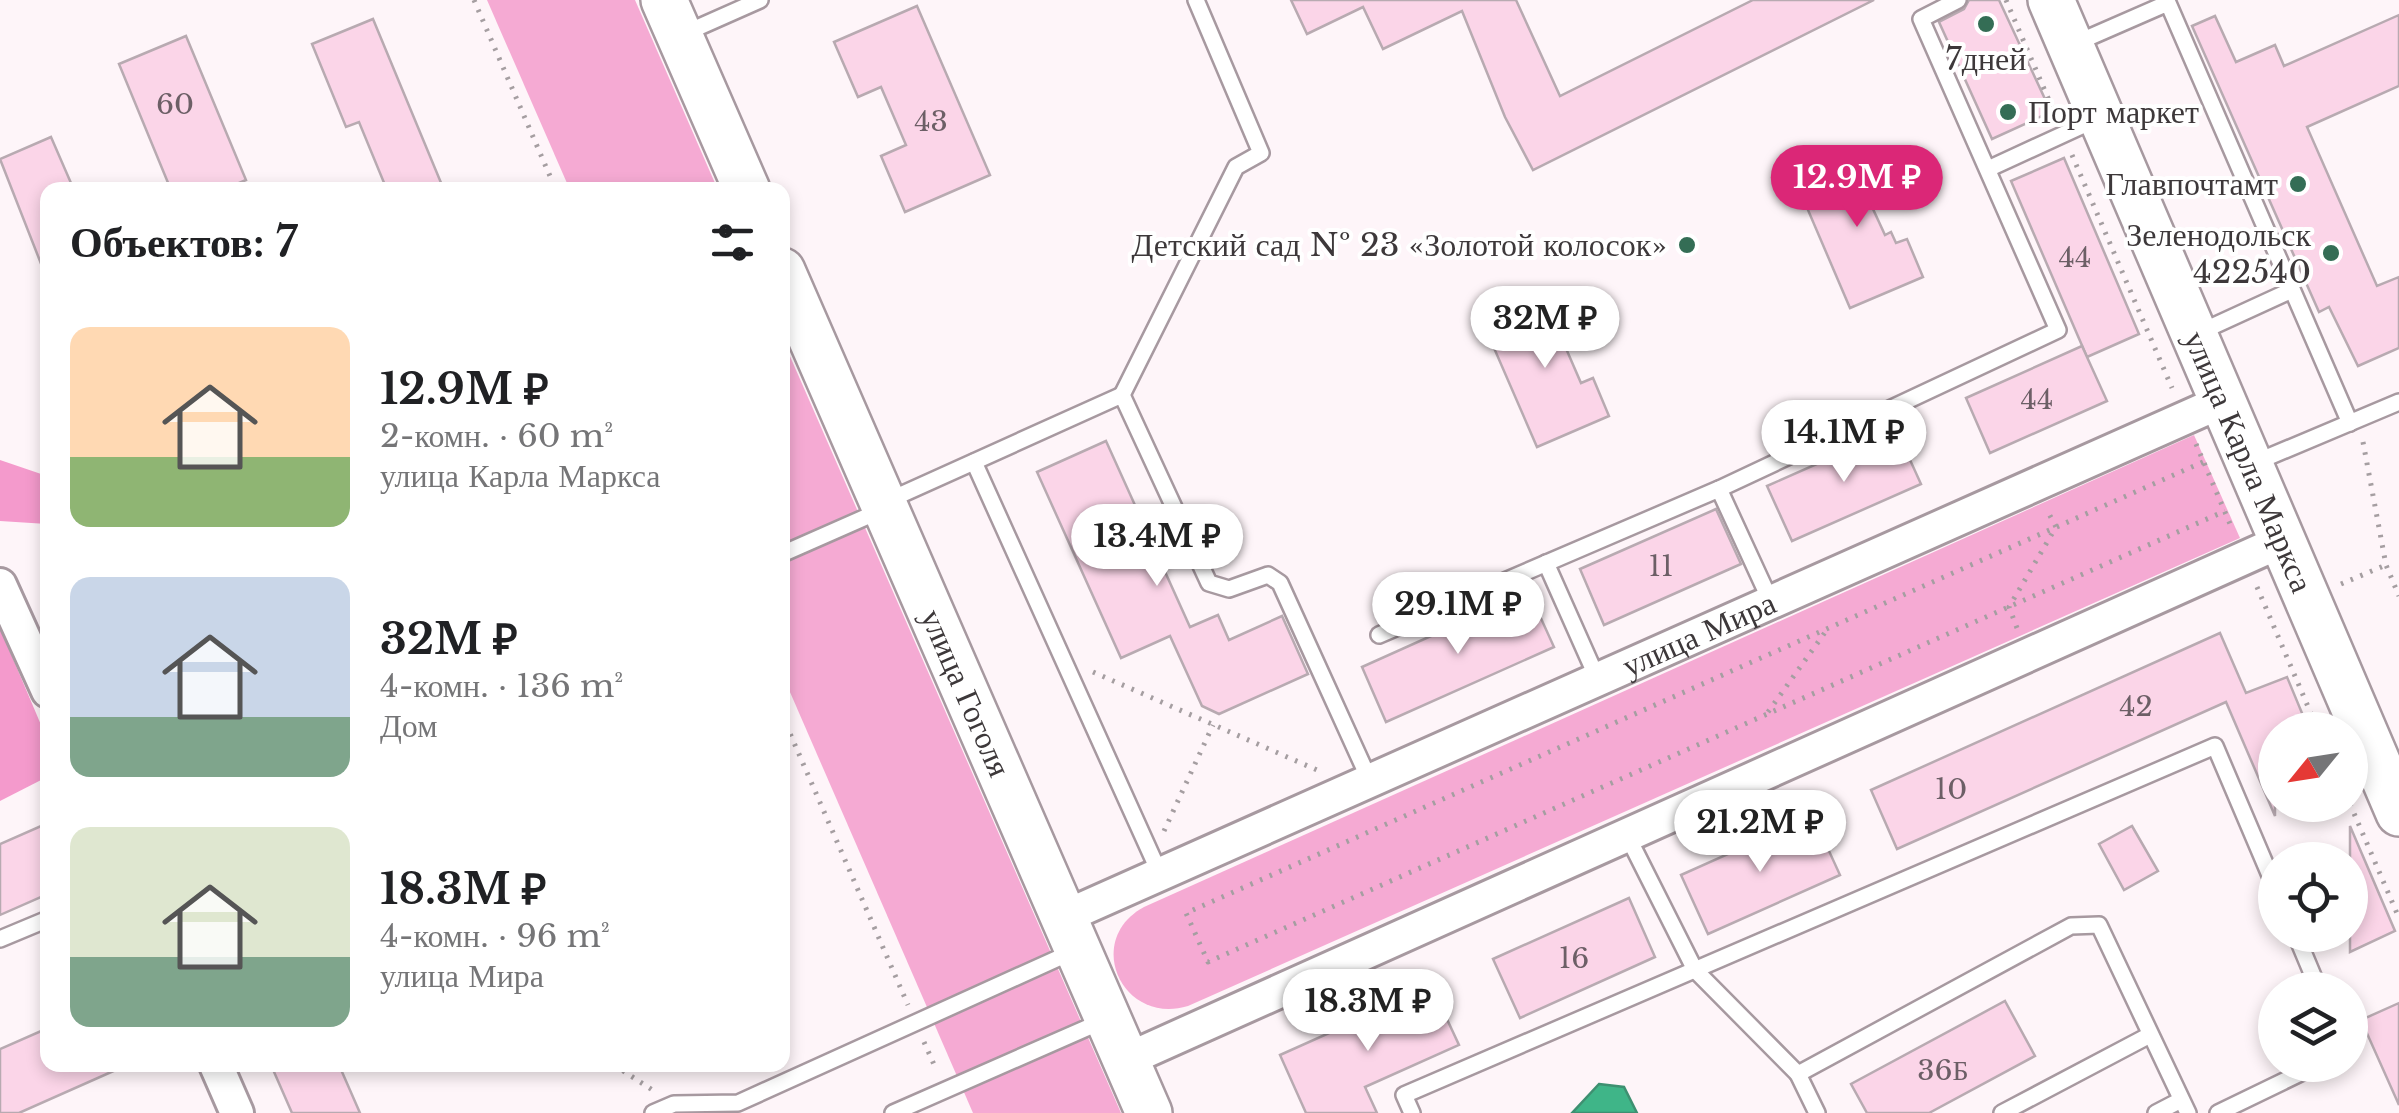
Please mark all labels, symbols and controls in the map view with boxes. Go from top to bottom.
marker: 7дней [1975,13,1997,35]
place label: 7дней [1946,39,2026,79]
house number: 60 [156,87,194,122]
place label: Порт маркет [2028,92,2199,132]
marker: Порт маркет [1997,101,2019,123]
house number: 43 [914,104,948,139]
pin: 12.9M ₽ [1765,145,1949,230]
text: 12.9M ₽ [1793,157,1921,197]
place label: Главпочтамт [2105,164,2278,204]
marker: Главпочтамт [2287,173,2309,195]
icon: filters [705,215,760,270]
place label: Зеленодольск 422540 [2126,215,2311,292]
text: Объектов: 7 [70,216,297,268]
place label: Детский сад № 23 «Золотой колосок» [1132,225,1667,265]
marker: Детский сад № 23 «Золотой колосок» [1676,234,1698,256]
house number: 44 [2059,240,2091,275]
marker: Зеленодольск 422540 [2320,242,2342,264]
pin: 32M ₽ [1475,286,1615,371]
text: 32M ₽ [1493,298,1598,338]
street label: улица Карла Маркса [2175,325,2322,598]
text: 12.9M ₽ [380,363,549,415]
icon: home [150,367,270,487]
house number: 44 [2021,382,2053,417]
pin: 14.1M ₽ [1752,400,1936,485]
text: 14.1M ₽ [1783,412,1905,452]
text: 2-комн. · 60 m² [380,416,613,456]
text: улица Карла Маркса [380,456,660,496]
pin: 13.4M ₽ [1065,504,1249,589]
text: 13.4M ₽ [1093,516,1221,556]
house number: 11 [1649,549,1673,584]
pin: 29.1M ₽ [1366,572,1550,657]
street label: улица Мира [1616,583,1782,686]
text: 29.1M ₽ [1394,584,1522,624]
street label: улица Гоголя [912,603,1020,783]
text: 32M ₽ [380,613,518,665]
icon: home [150,617,270,737]
text: 4-комн. · 136 m² [380,666,623,706]
house number: 42 [2119,689,2153,724]
text: Дом [380,706,437,746]
north arrow [2258,712,2368,822]
map controls [2258,712,2368,1082]
house number: 10 [1935,772,1967,807]
pin: 21.2M ₽ [1668,790,1852,875]
text: 21.2M ₽ [1696,802,1824,842]
button: locate [2258,842,2368,952]
text: 18.3M ₽ [380,863,546,915]
icon: home [150,867,270,987]
text: 4-комн. · 96 m² [380,916,610,956]
house number: 16 [1559,941,1589,976]
text: улица Мира [380,956,544,996]
pin: 18.3M ₽ [1276,969,1460,1054]
button: layers [2258,972,2368,1082]
text: 18.3M ₽ [1305,981,1431,1021]
house number: 36Б [1917,1053,1969,1088]

